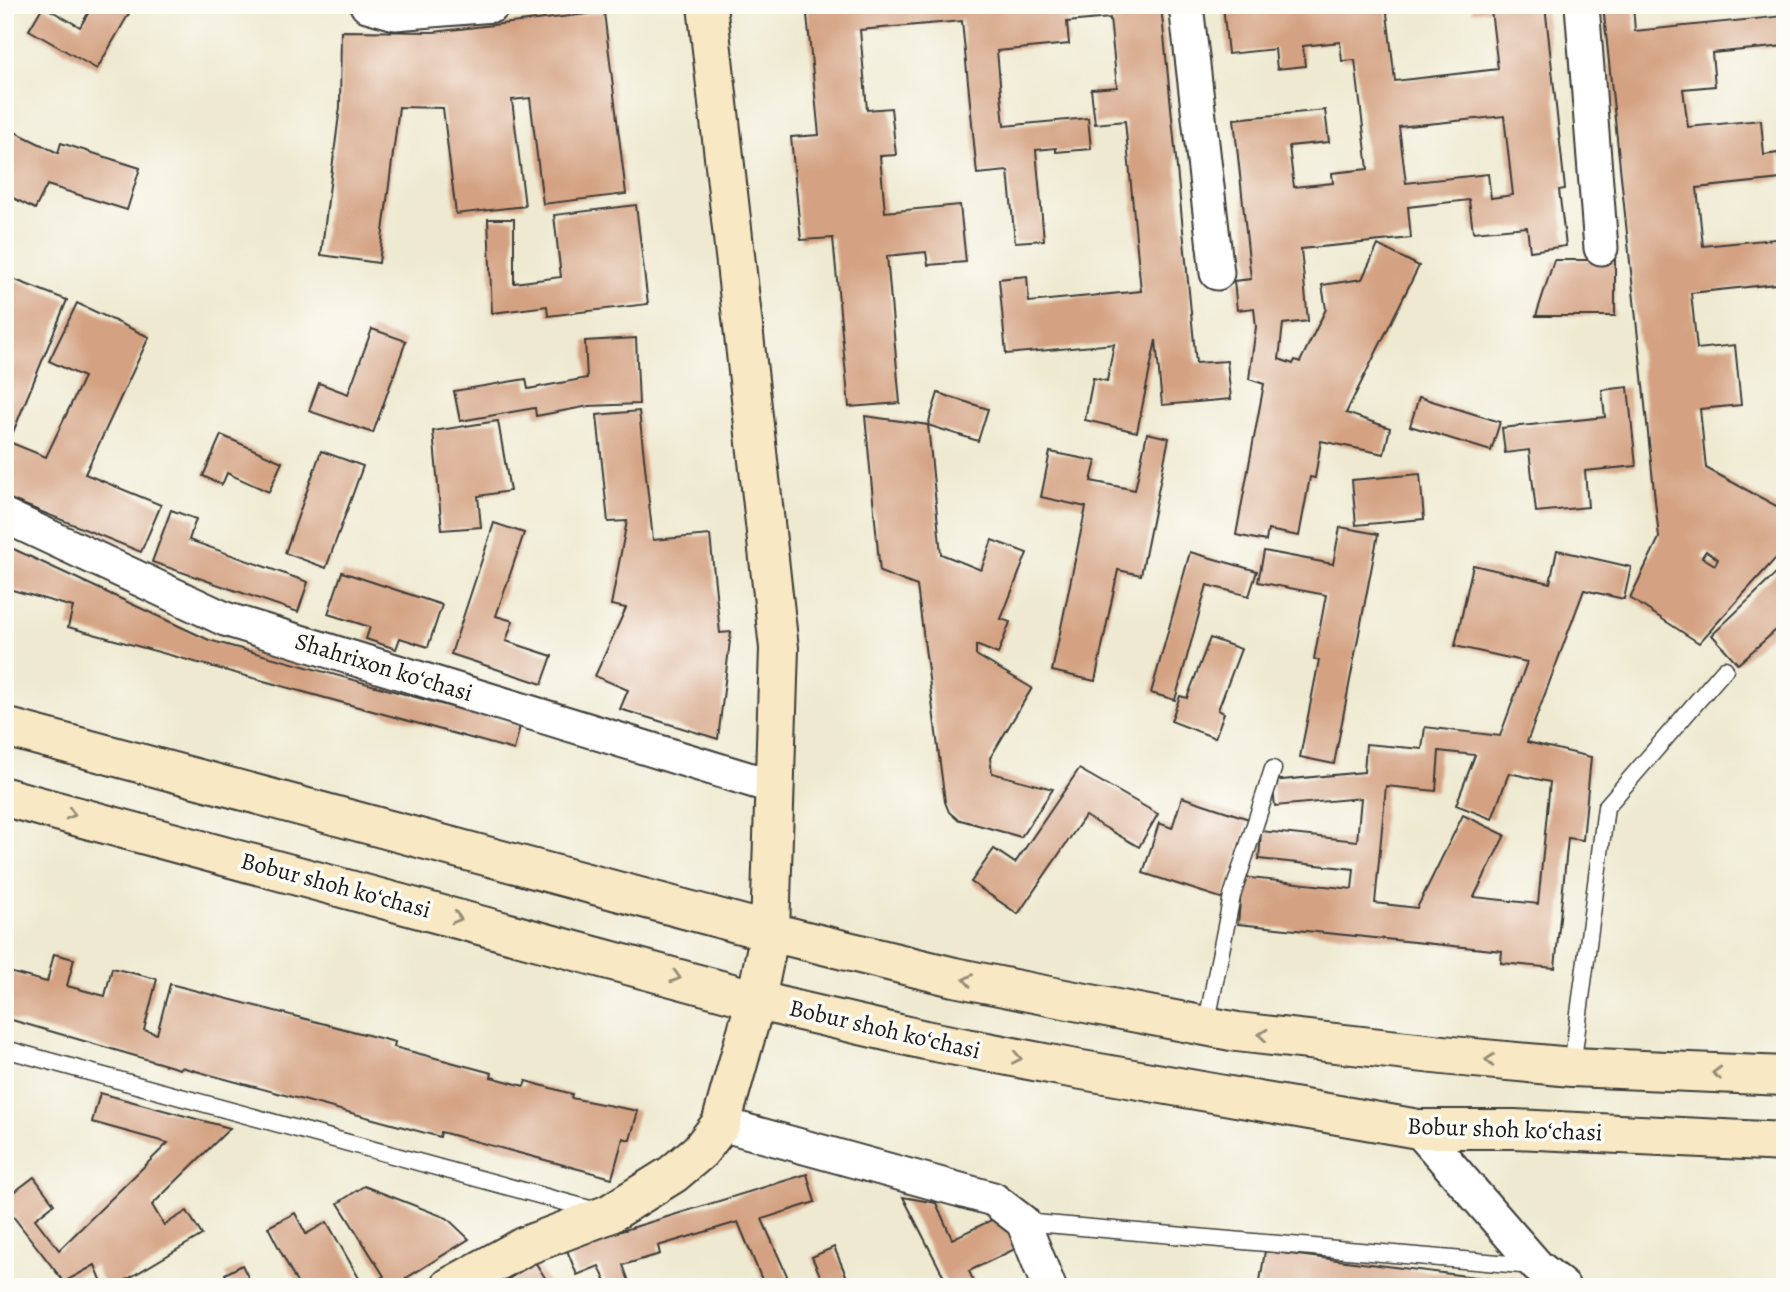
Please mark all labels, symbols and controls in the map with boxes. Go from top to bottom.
street label: Shahrixon koʻchasi [291,625,477,709]
one-way arrow [65,806,77,821]
street label: Bobur shoh koʻchasi [238,844,434,926]
one-way arrow [450,909,462,924]
one-way arrow [670,969,682,983]
one-way arrow [962,973,974,988]
street label: Bobur shoh koʻchasi [786,991,984,1067]
one-way arrow [1258,1028,1269,1043]
one-way arrow [1011,1050,1023,1065]
one-way arrow [1484,1052,1495,1067]
one-way arrow [1711,1065,1722,1080]
street label: Bobur shoh koʻchasi [1407,1110,1603,1148]

